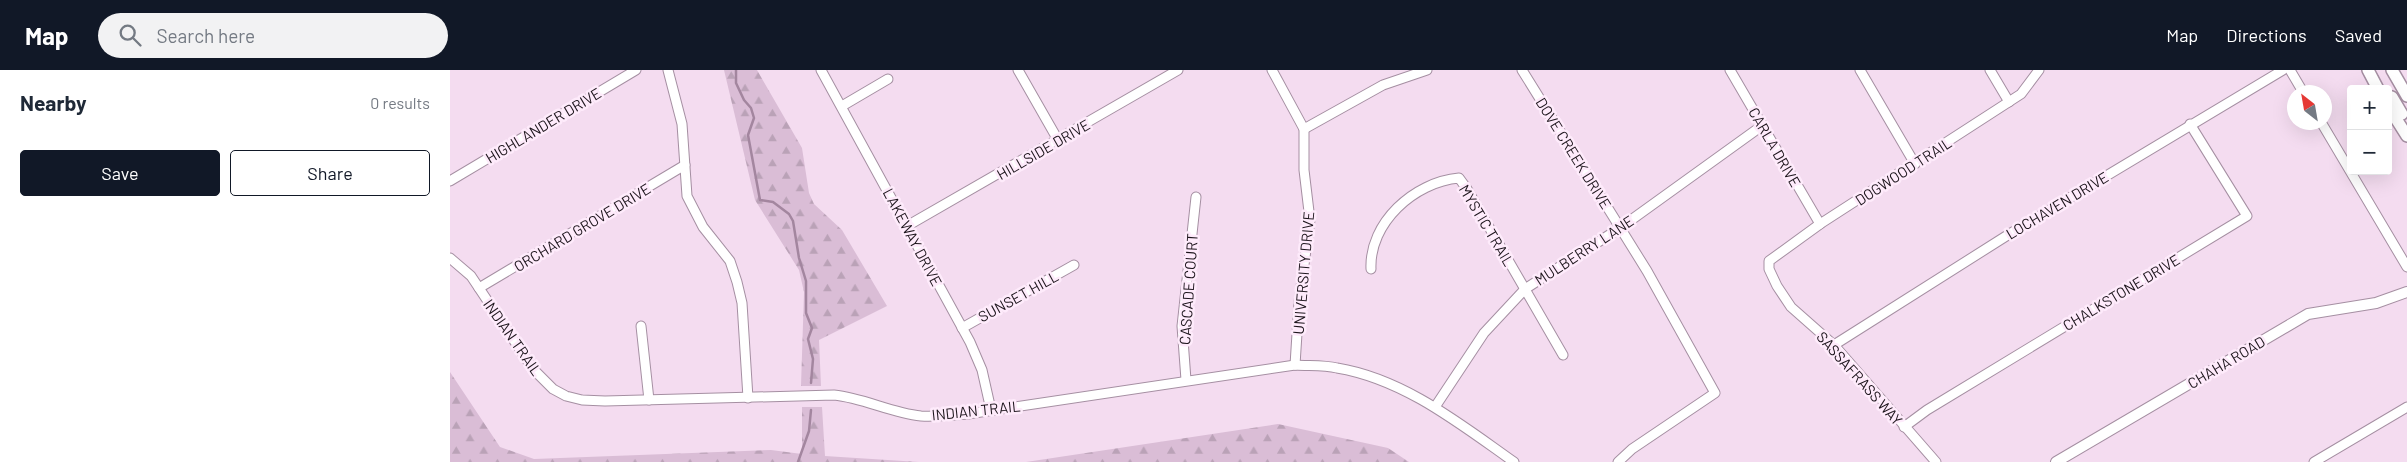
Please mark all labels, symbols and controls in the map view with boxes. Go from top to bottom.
search box [98,13,448,58]
text: Map [25,21,68,50]
icon: search [116,21,144,49]
text: Search here [156,24,255,47]
text: Map [2166,24,2198,46]
text: Directions [2226,24,2307,46]
text: Saved [2335,24,2382,46]
street label: HIGHLANDER DRIVE [482,83,604,167]
north arrow [2287,85,2332,130]
map controls [2347,85,2392,175]
button: + [2347,85,2392,130]
text: Nearby [20,90,86,115]
text: 0 results [370,93,430,112]
street label: DOVE CREEK DRIVE [1533,94,1615,212]
street label: CARLA DRIVE [1745,104,1805,190]
street label: HILLSIDE DRIVE [993,115,1093,183]
button: − [2347,130,2392,175]
street label: DOGWOOD TRAIL [1851,133,1955,209]
button: Save [20,150,220,196]
button: Share [230,150,430,196]
street label: LOCHAVEN DRIVE [2003,167,2111,243]
street label: ORCHARD GROVE DRIVE [510,179,654,275]
street label: MYSTIC TRAIL [1456,181,1518,269]
street label: LAKEWAY DRIVE [880,185,946,289]
street label: UNIVERSITY DRIVE [1289,211,1317,335]
street label: MULBERRY LANE [1531,211,1637,289]
street label: CASCADE COURT [1175,233,1201,345]
street label: CHALKSTONE DRIVE [2059,250,2183,334]
street label: SUNSET HILL [975,267,1061,325]
street label: INDIAN TRAIL [480,295,546,379]
street label: SASSAFRASS WAY [1813,328,1907,428]
street label: CHAHA ROAD [2184,332,2268,392]
street label: INDIAN TRAIL [931,396,1021,424]

